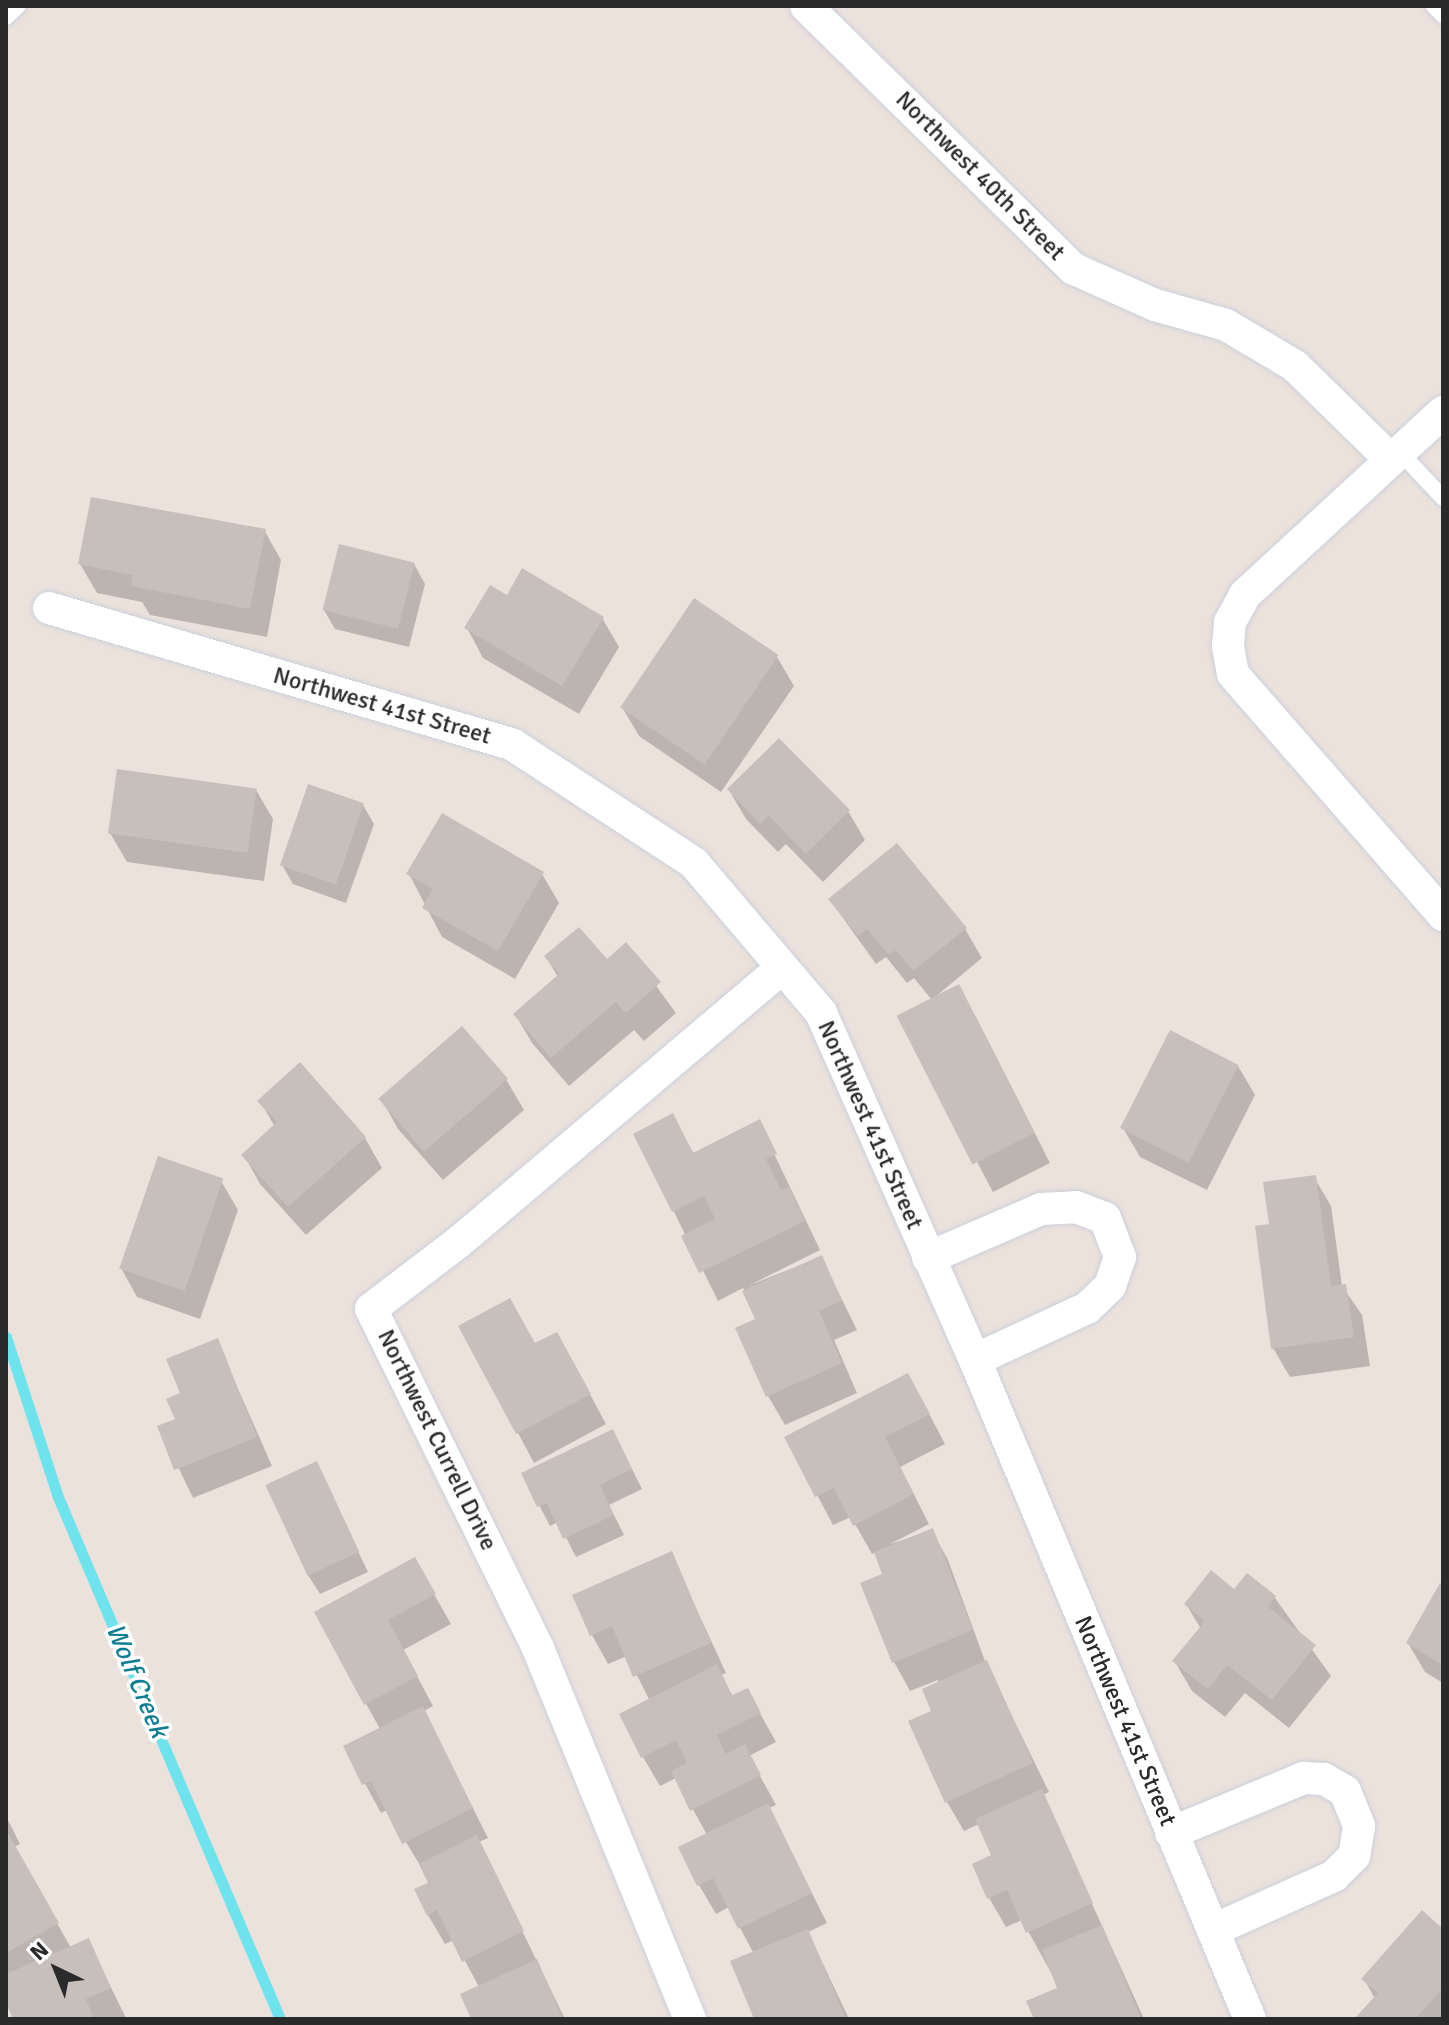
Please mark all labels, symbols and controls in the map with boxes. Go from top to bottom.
street label: Northwest 40th Street [889,85,1071,267]
street label: Northwest 41st Street [270,661,494,751]
street label: Northwest 41st Street [811,1016,929,1234]
street label: Northwest Currell Drive [371,1325,503,1555]
street label: Northwest 41st Street [1068,1612,1182,1830]
water label: Wolf Creek [98,1620,174,1742]
north arrow [16,1929,96,2009]
text: N [24,1936,54,1966]

